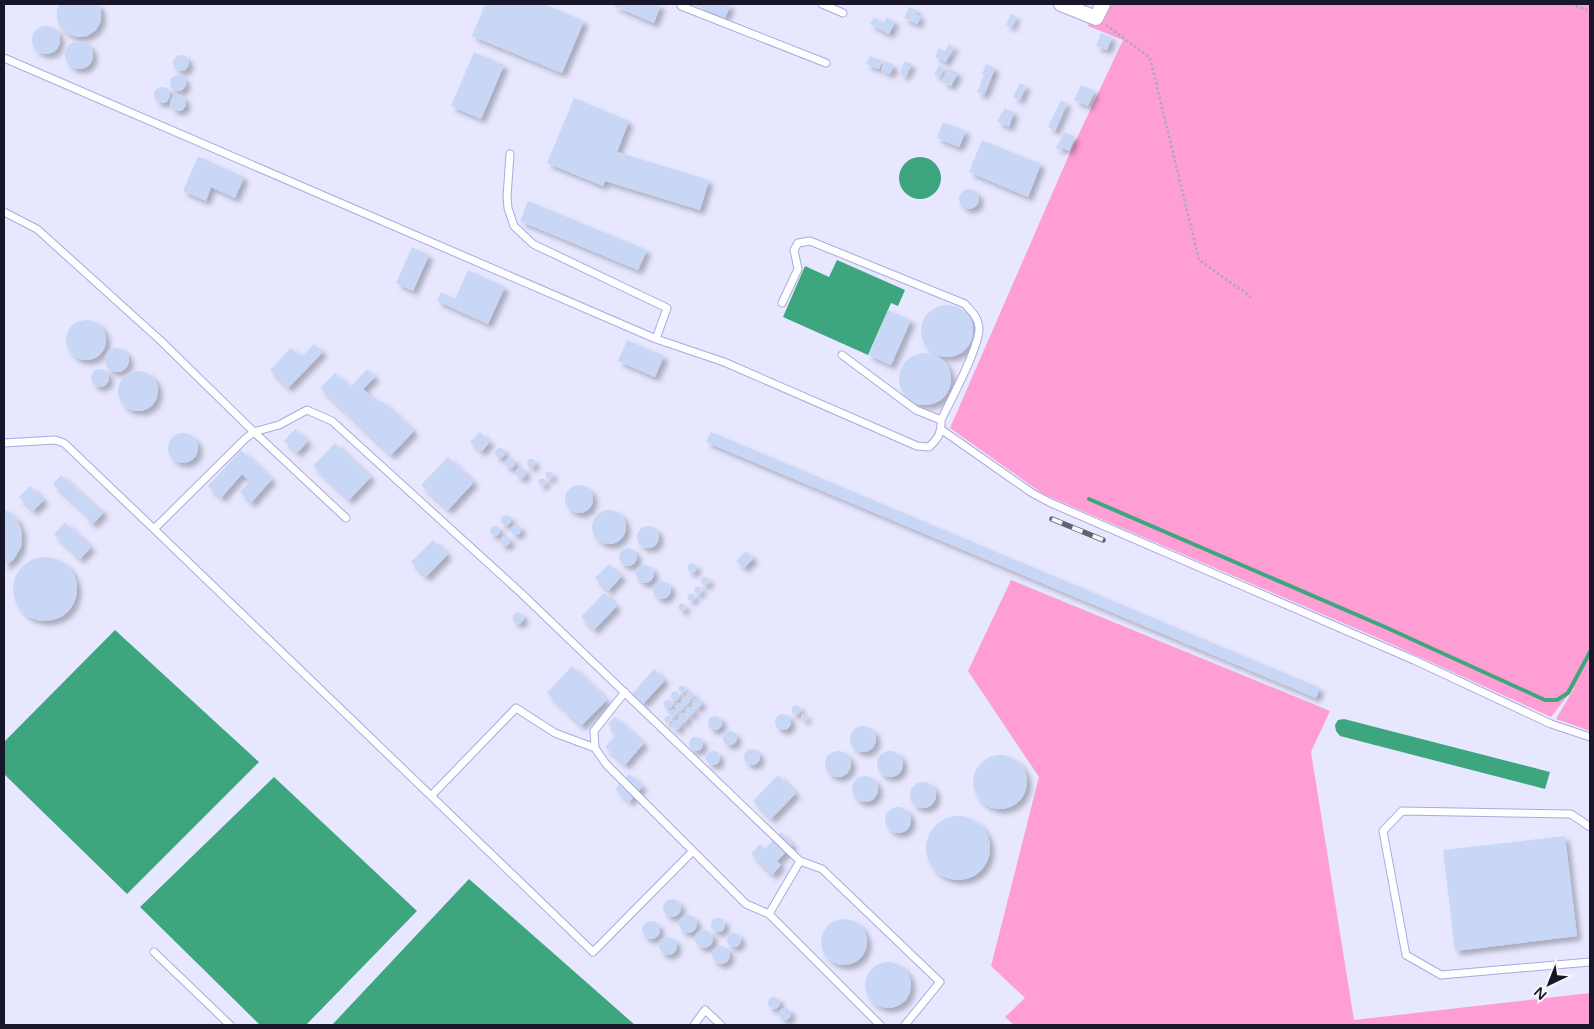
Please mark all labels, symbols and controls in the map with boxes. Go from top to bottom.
north arrow [1524,959,1574,1009]
text: N [1531,983,1550,1003]

